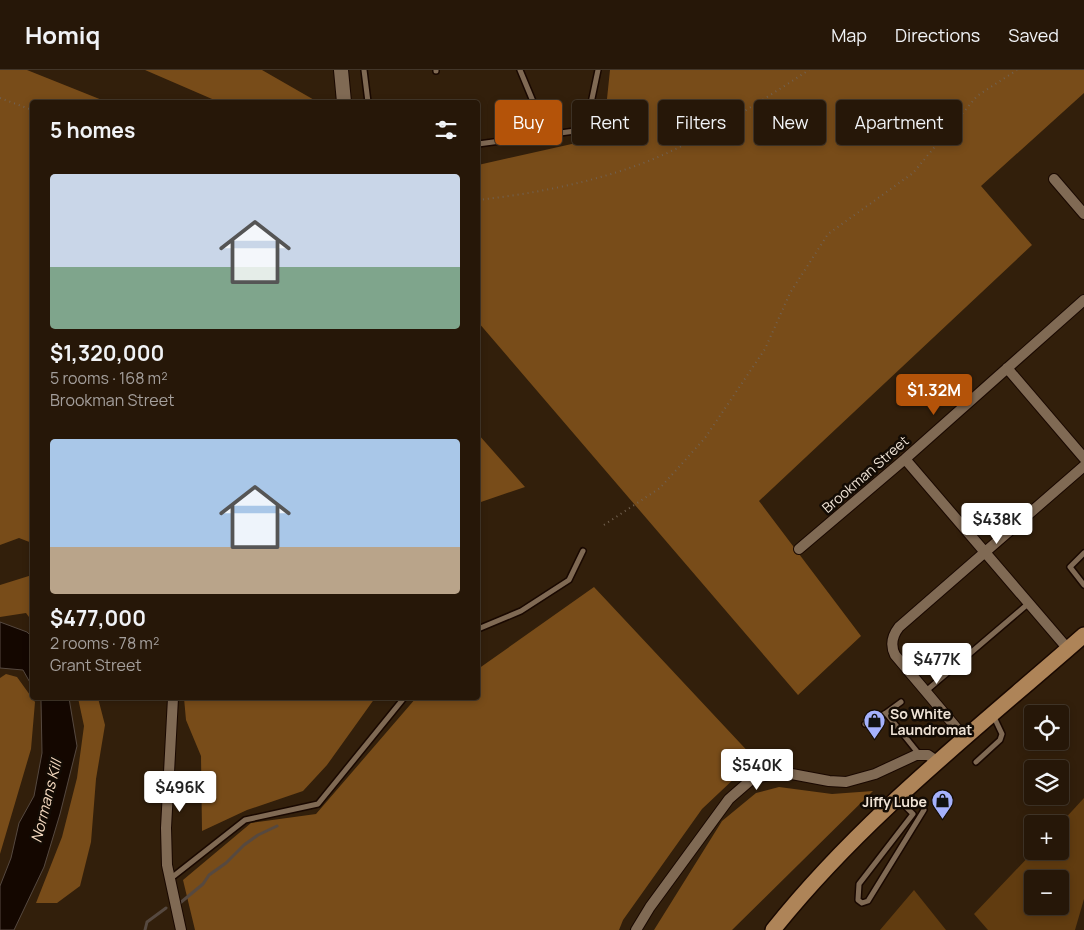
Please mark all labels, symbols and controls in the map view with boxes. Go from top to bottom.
text: Homiq [25,18,100,51]
text: Map [831,23,867,47]
text: Directions [895,23,980,47]
text: Saved [1008,23,1059,47]
chip: Buy [495,100,562,145]
chip: Rent [572,100,648,145]
chip: Filters [658,100,744,145]
chip: New [754,100,826,145]
chip: Apartment [836,100,962,145]
text: 5 homes [50,116,135,144]
icon: filters [432,116,460,144]
icon: home [210,207,300,297]
text: $1,320,000 [50,339,164,367]
text: 5 rooms · 168 m² [50,367,168,389]
pin: $1.32M [893,374,975,416]
text: $1.32M [907,379,961,401]
text: Brookman Street [50,389,174,411]
street label: Brookman Street [818,431,913,517]
icon: home [210,472,300,562]
pin: $438K [962,502,1032,545]
text: $438K [972,508,1022,530]
text: $477,000 [50,604,146,632]
text: 2 rooms · 78 m² [50,632,159,654]
pin: $477K [902,642,972,685]
text: $477K [913,648,961,670]
text: Grant Street [50,654,142,676]
place label: So White Laundromat [890,704,972,739]
map controls [1024,705,1069,915]
button: locate [1024,705,1069,750]
shop icon: So White Laundromat [862,709,886,740]
pin: $540K [722,748,792,791]
text: $540K [732,754,782,776]
water label: Normans Kill [26,755,67,845]
button: layers [1024,760,1069,805]
pin: $496K [145,770,215,813]
text: $496K [155,776,205,798]
shop icon: Jiffy Lube [931,789,955,820]
place label: Jiffy Lube [862,792,927,811]
button: + [1024,815,1069,860]
button: − [1024,870,1069,915]

